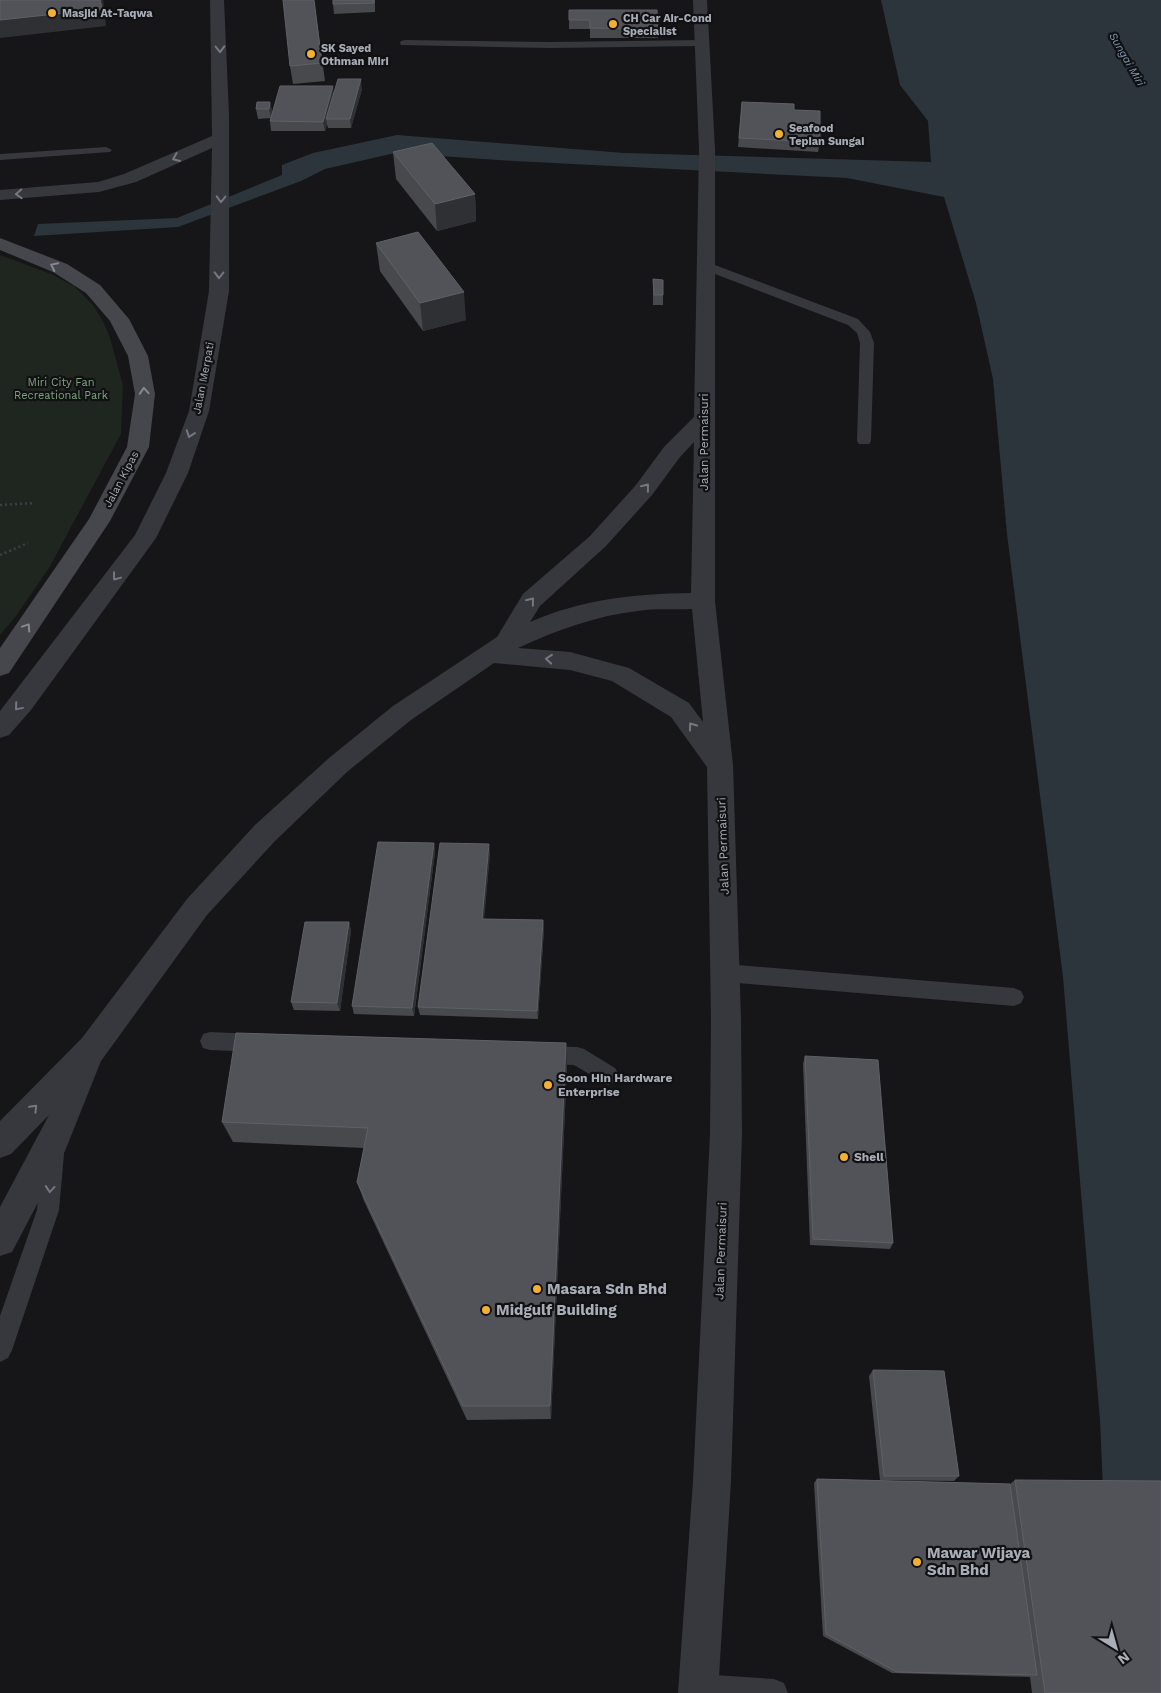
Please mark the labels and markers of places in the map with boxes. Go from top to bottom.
marker: Masjid At-Taqwa [46,7,58,19]
place label: Masjid At-Taqwa [62,7,153,20]
place label: CH Car Air-Cond Specialist [623,12,712,38]
marker: CH Car Air-Cond Specialist [607,18,619,30]
place label: SK Sayed Othman Miri [321,42,389,68]
marker: SK Sayed Othman Miri [305,48,317,60]
place label: Seafood Tepian Sungai [789,122,864,148]
marker: Seafood Tepian Sungai [773,128,785,140]
place label: Soon Hin Hardware Enterprise [558,1071,672,1099]
marker: Soon Hin Hardware Enterprise [542,1079,554,1091]
place label: Shell [854,1150,884,1164]
marker: Shell [838,1151,850,1163]
place label: Masara Sdn Bhd [547,1280,667,1298]
marker: Masara Sdn Bhd [531,1283,543,1295]
place label: Midgulf Building [496,1301,617,1319]
marker: Midgulf Building [480,1304,492,1316]
place label: Mawar Wijaya Sdn Bhd [927,1544,1031,1579]
marker: Mawar Wijaya Sdn Bhd [911,1556,923,1568]

